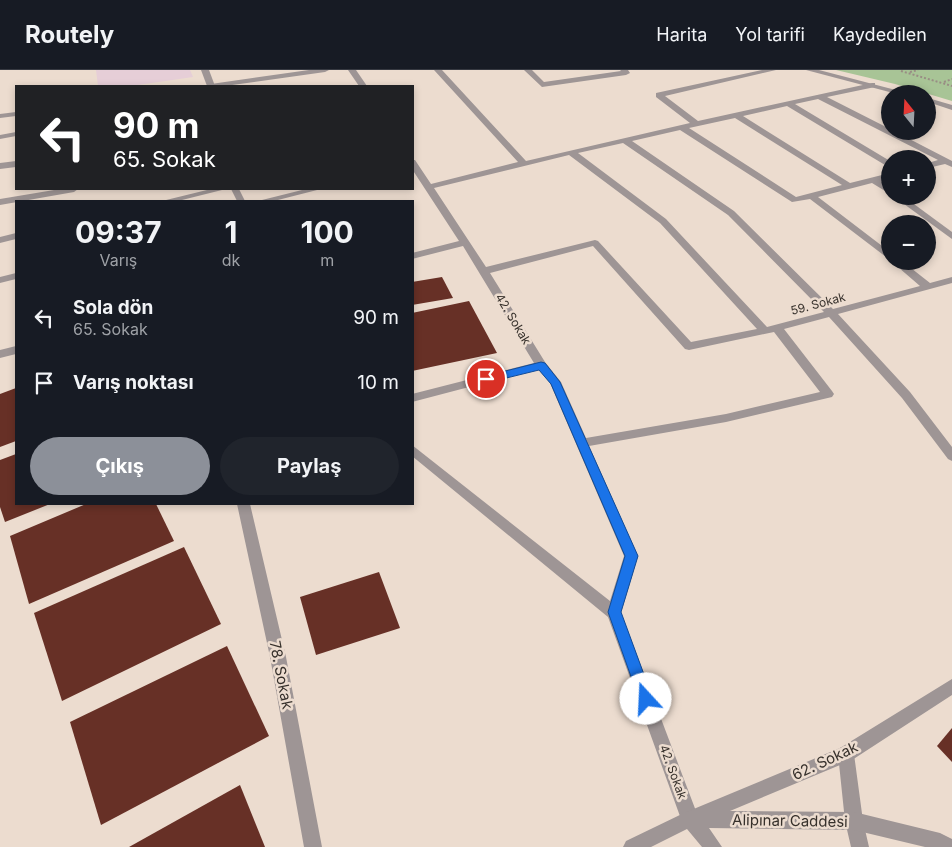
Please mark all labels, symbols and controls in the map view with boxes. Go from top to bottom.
text: Routely [25,20,114,49]
text: Harita [656,24,707,45]
text: Yol tarifi [735,24,805,45]
text: Kaydedilen [833,24,927,45]
north arrow [881,85,936,140]
map controls [881,85,936,270]
text: 90 m [113,104,200,146]
icon: left [30,105,95,170]
text: 65. Sokak [113,146,216,172]
button: + [881,150,936,205]
text: 09:37 [75,214,162,250]
text: 1 [225,214,238,250]
text: 100 [300,214,354,250]
button: − [881,215,936,270]
text: Varış [99,250,137,270]
text: dk [222,250,240,270]
text: m [320,250,334,270]
street label: 59. Sokak [789,289,847,318]
street label: 42. Sokak [492,291,535,347]
text: Sola dön [73,296,153,319]
icon: left [30,304,58,332]
text: 90 m [353,306,399,329]
text: 65. Sokak [73,319,148,339]
pin [465,358,507,400]
icon: arrive [472,365,500,393]
icon: arrive [30,369,58,397]
text: Varış noktası [73,371,194,394]
text: 10 m [357,371,399,394]
button: Çıkış [30,437,210,495]
button: Paylaş [220,437,399,495]
street label: 78. Sokak [266,639,298,711]
position arrow [619,672,671,724]
street label: 62. Sokak [789,737,861,784]
street label: 42. Sokak [657,743,690,801]
street label: Alipınar Caddesi [732,810,848,831]

